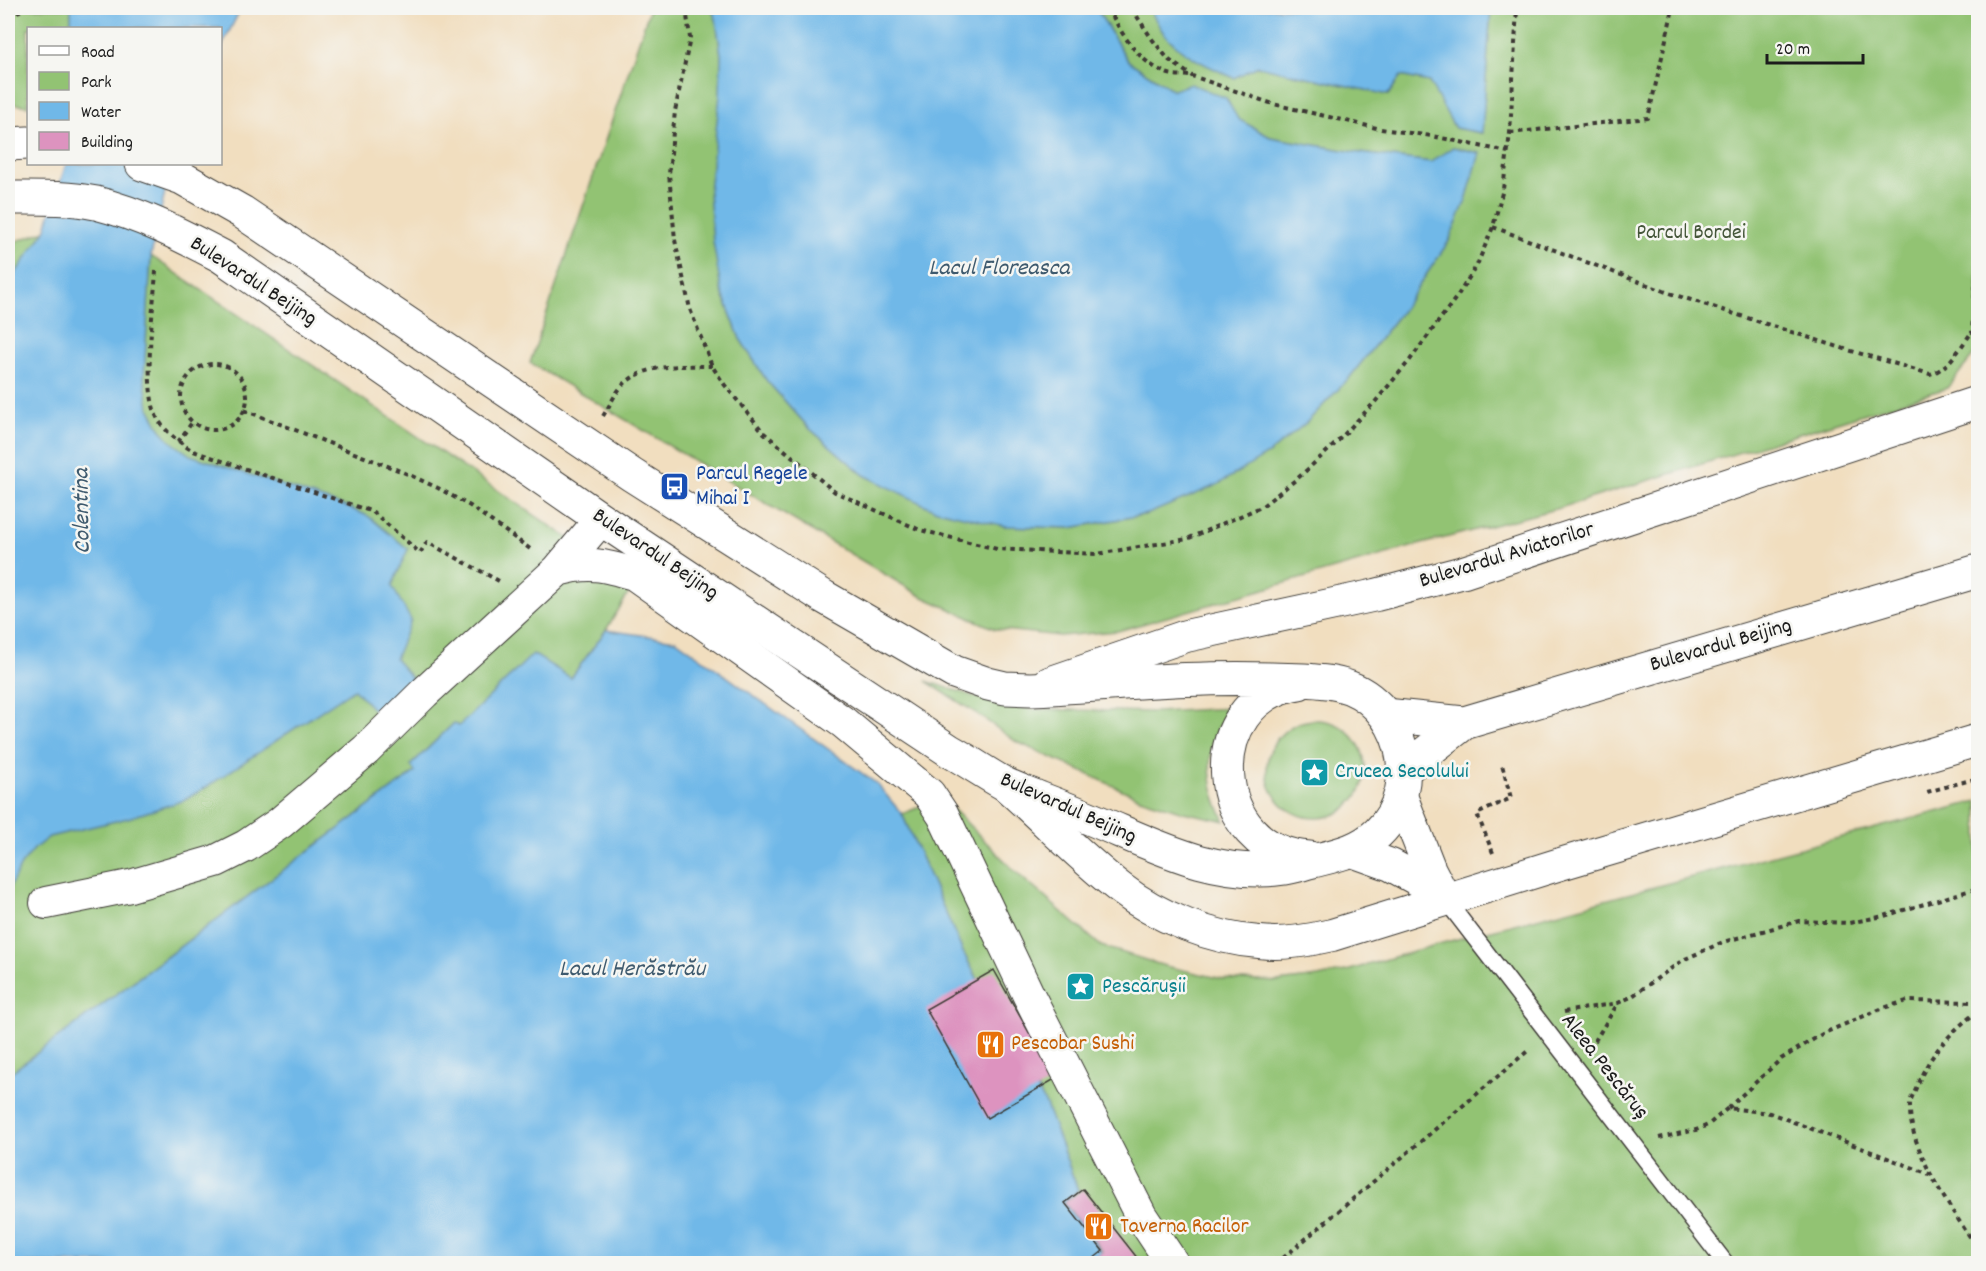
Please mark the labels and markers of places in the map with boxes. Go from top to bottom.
place label: Parcul Regele Mihai I [696,459,808,515]
bus stop icon: Parcul Regele Mihai I [659,471,691,503]
place icon: Crucea Secolului [1298,756,1330,788]
place label: Crucea Secolului [1335,757,1469,788]
place icon: Pescărușii [1065,971,1097,1003]
place label: Pescărușii [1102,972,1186,1003]
restaurant icon: Pescobar Sushi [974,1028,1006,1060]
place label: Pescobar Sushi [1011,1029,1134,1060]
restaurant icon: Taverna Racilor [1083,1211,1115,1243]
place label: Taverna Racilor [1120,1212,1250,1243]

